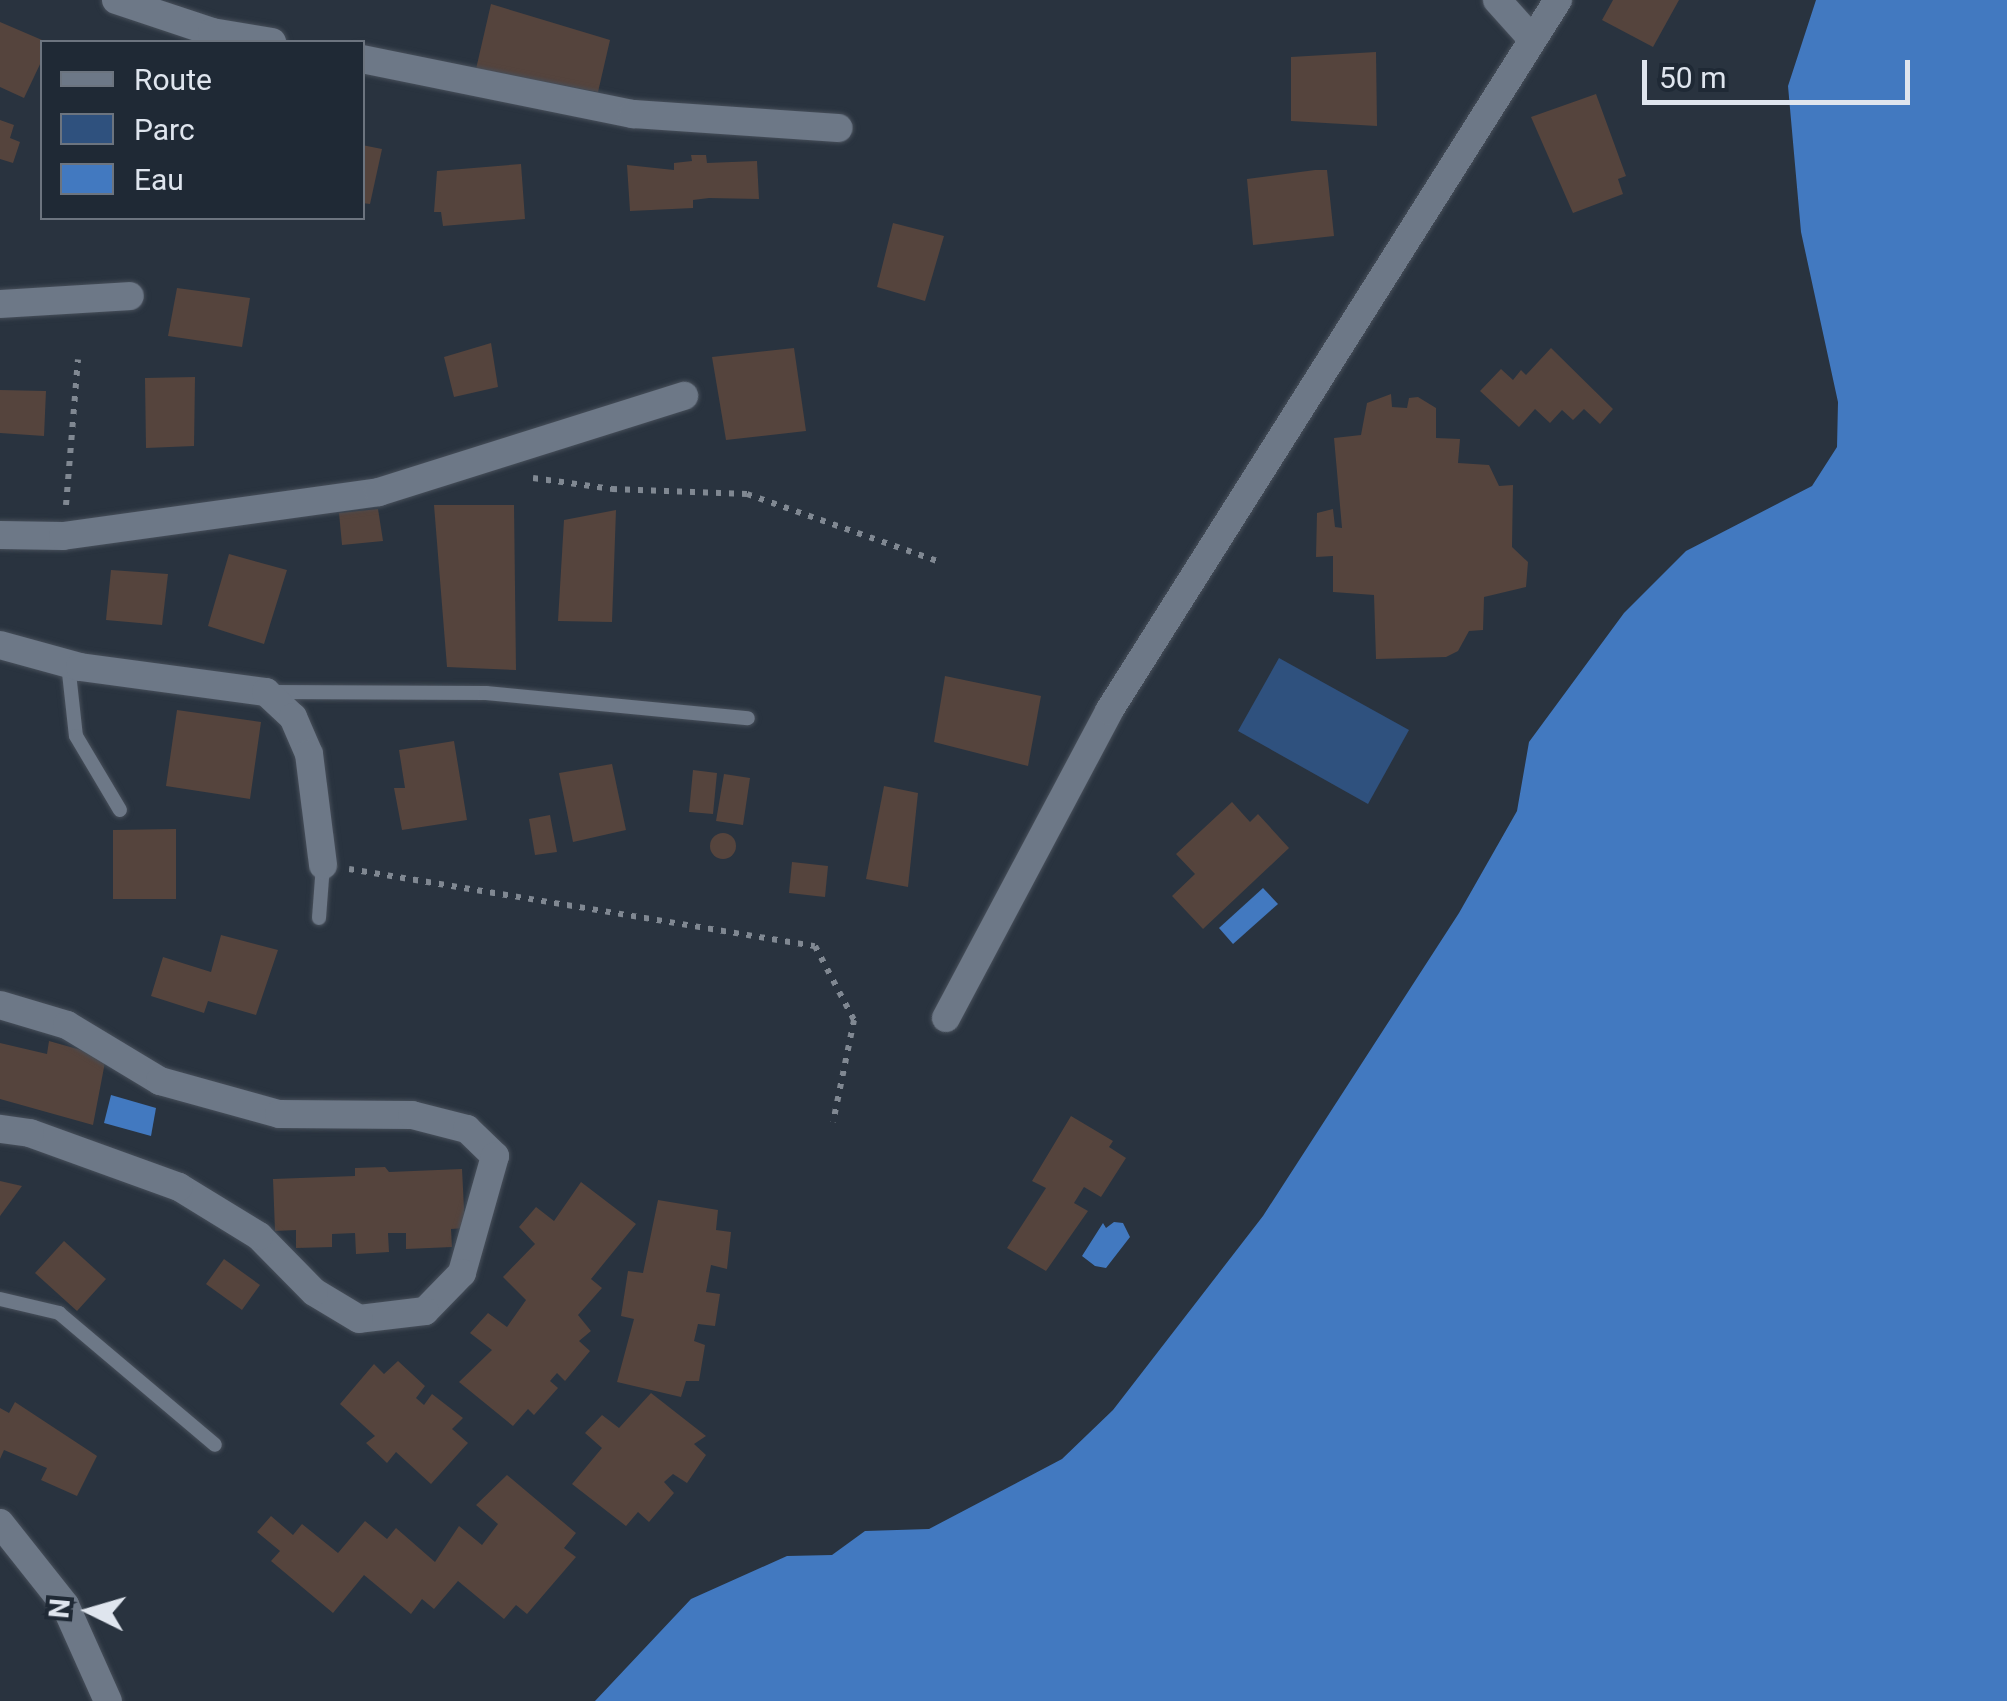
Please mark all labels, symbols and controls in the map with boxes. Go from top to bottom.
legend [40,40,365,220]
scale bar [1647,40,1914,102]
text: 50 m [1659,60,1726,95]
text: Route [134,62,212,97]
text: Parc [134,112,195,147]
text: Eau [134,162,184,197]
north arrow [40,1561,140,1661]
text: N [42,1597,77,1620]

